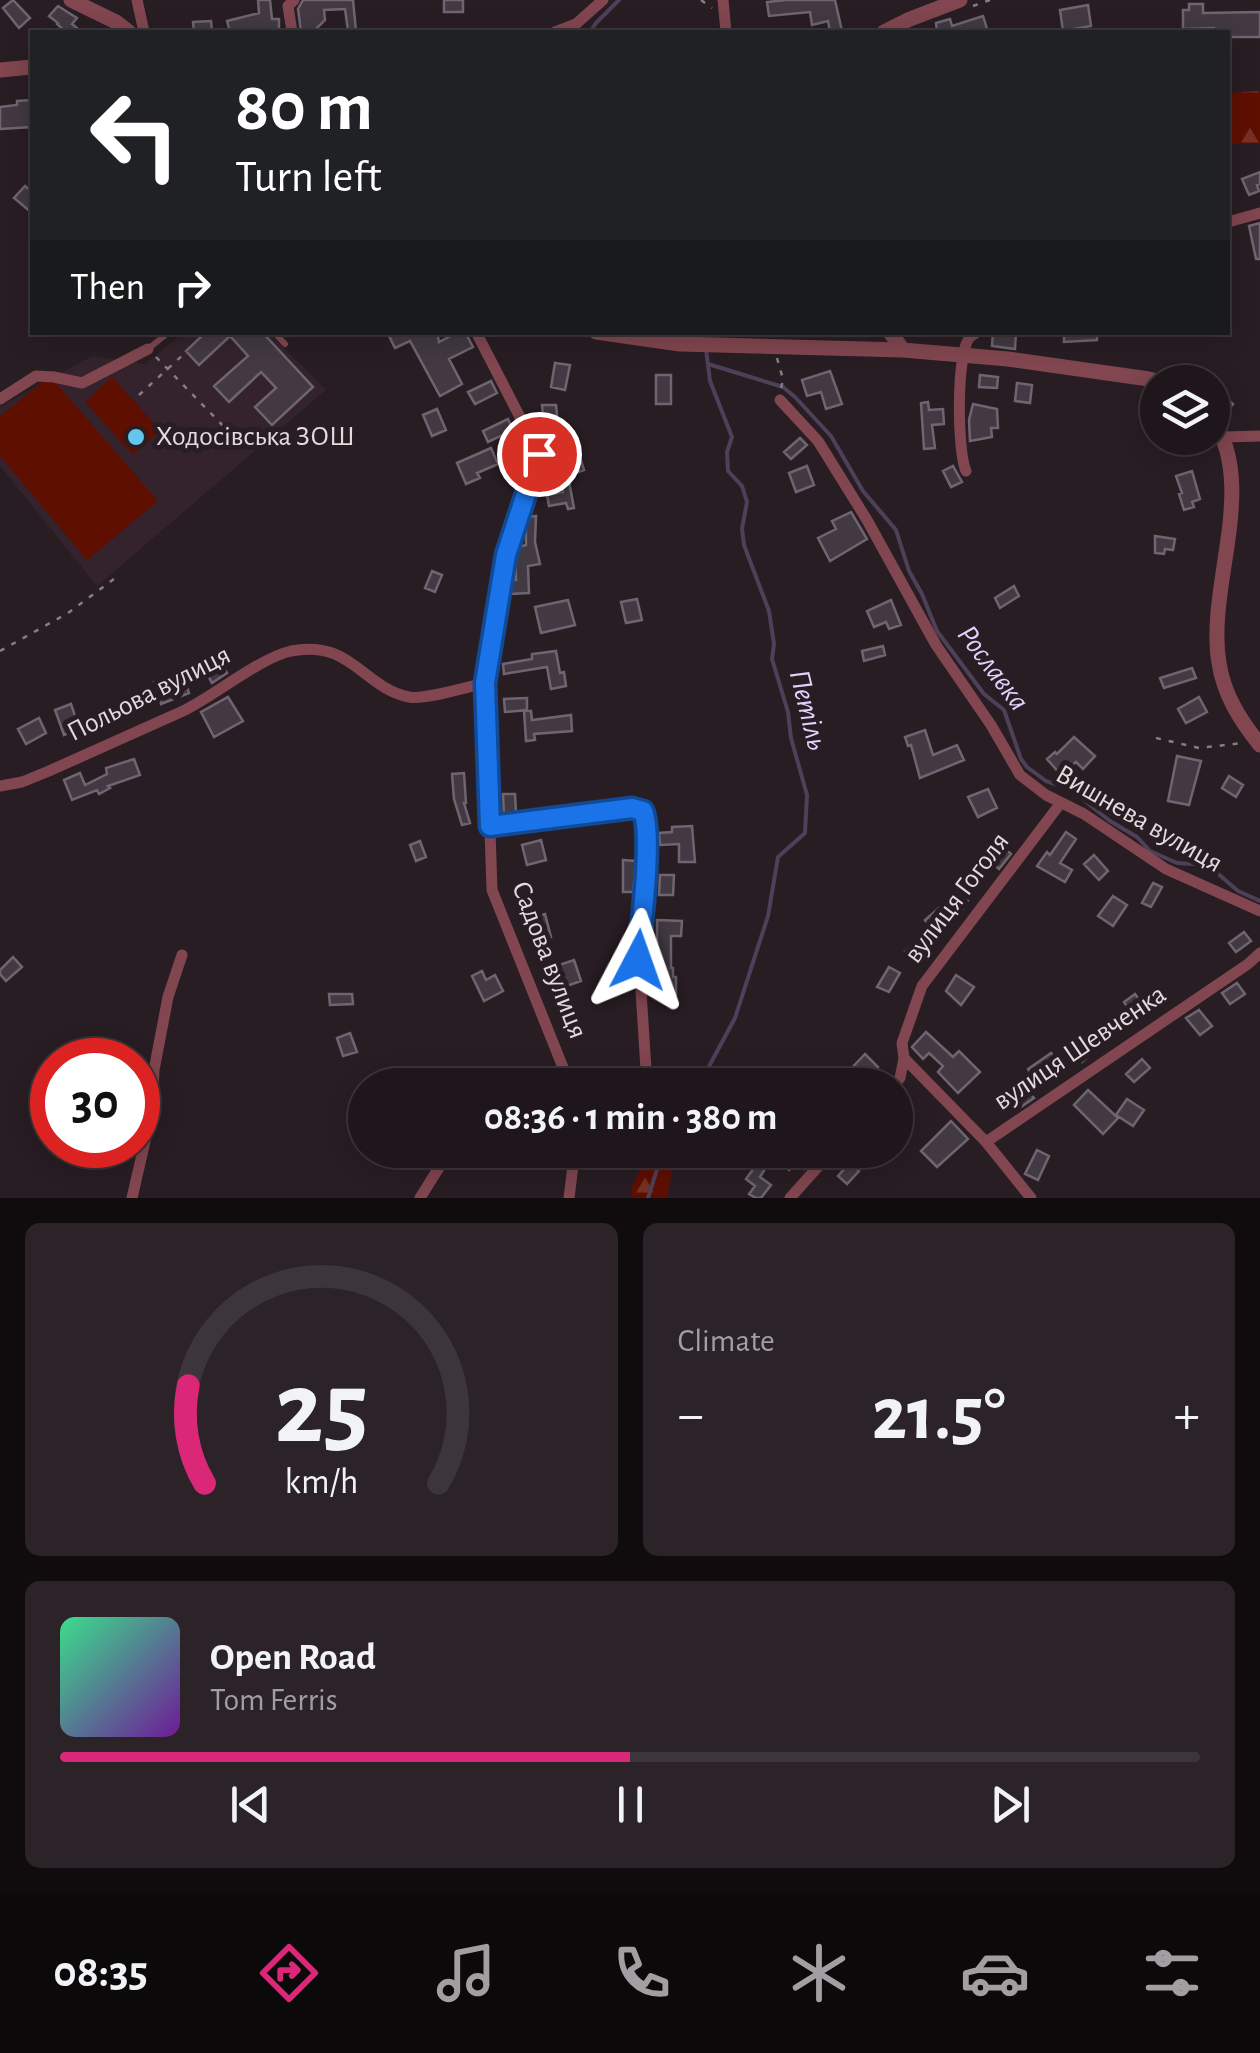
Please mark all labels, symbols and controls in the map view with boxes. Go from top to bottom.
icon: left [70,70,200,200]
text: 80 m [235,73,373,143]
text: Turn left [235,155,382,200]
icon: right [165,260,220,315]
text: Then [70,269,145,307]
map controls [1140,365,1230,455]
button: layers [1140,365,1230,455]
pin [497,412,582,497]
place label: Ходосівська ЗОШ [156,423,355,451]
marker: Ходосівська ЗОШ [125,426,147,448]
icon: arrive [512,427,567,482]
water label: Рославка [951,620,1035,716]
street label: Польова вулиця [63,641,235,747]
water label: Петіль [784,667,832,753]
street label: Вишнева вулиця [1051,760,1227,878]
street label: вулиця Гоголя [899,828,1015,968]
street label: Садова вулиця [506,878,592,1042]
position arrow [586,908,690,1012]
street label: вулиця Шевченка [989,980,1171,1116]
speed limit sign: 30 [30,1038,160,1168]
text: 08:36 · 1 min · 380 m [484,1099,777,1137]
text: Climate [678,1325,775,1357]
text: 25 [274,1358,368,1462]
text: 21.5° [872,1378,1006,1453]
text: − [678,1388,704,1443]
text: + [1174,1388,1200,1443]
text: km/h [284,1464,358,1500]
text: Open Road [210,1639,376,1677]
text: Tom Ferris [210,1684,338,1716]
icon: previous [223,1777,278,1832]
icon: pause [603,1777,658,1832]
icon: next [983,1777,1038,1832]
icon: directions [254,1938,324,2008]
icon: music [431,1938,501,2008]
icon: phone [607,1938,677,2008]
icon: climate [784,1938,854,2008]
icon: car [960,1938,1030,2008]
icon: filters [1137,1938,1207,2008]
text: 08:35 [53,1950,148,1995]

